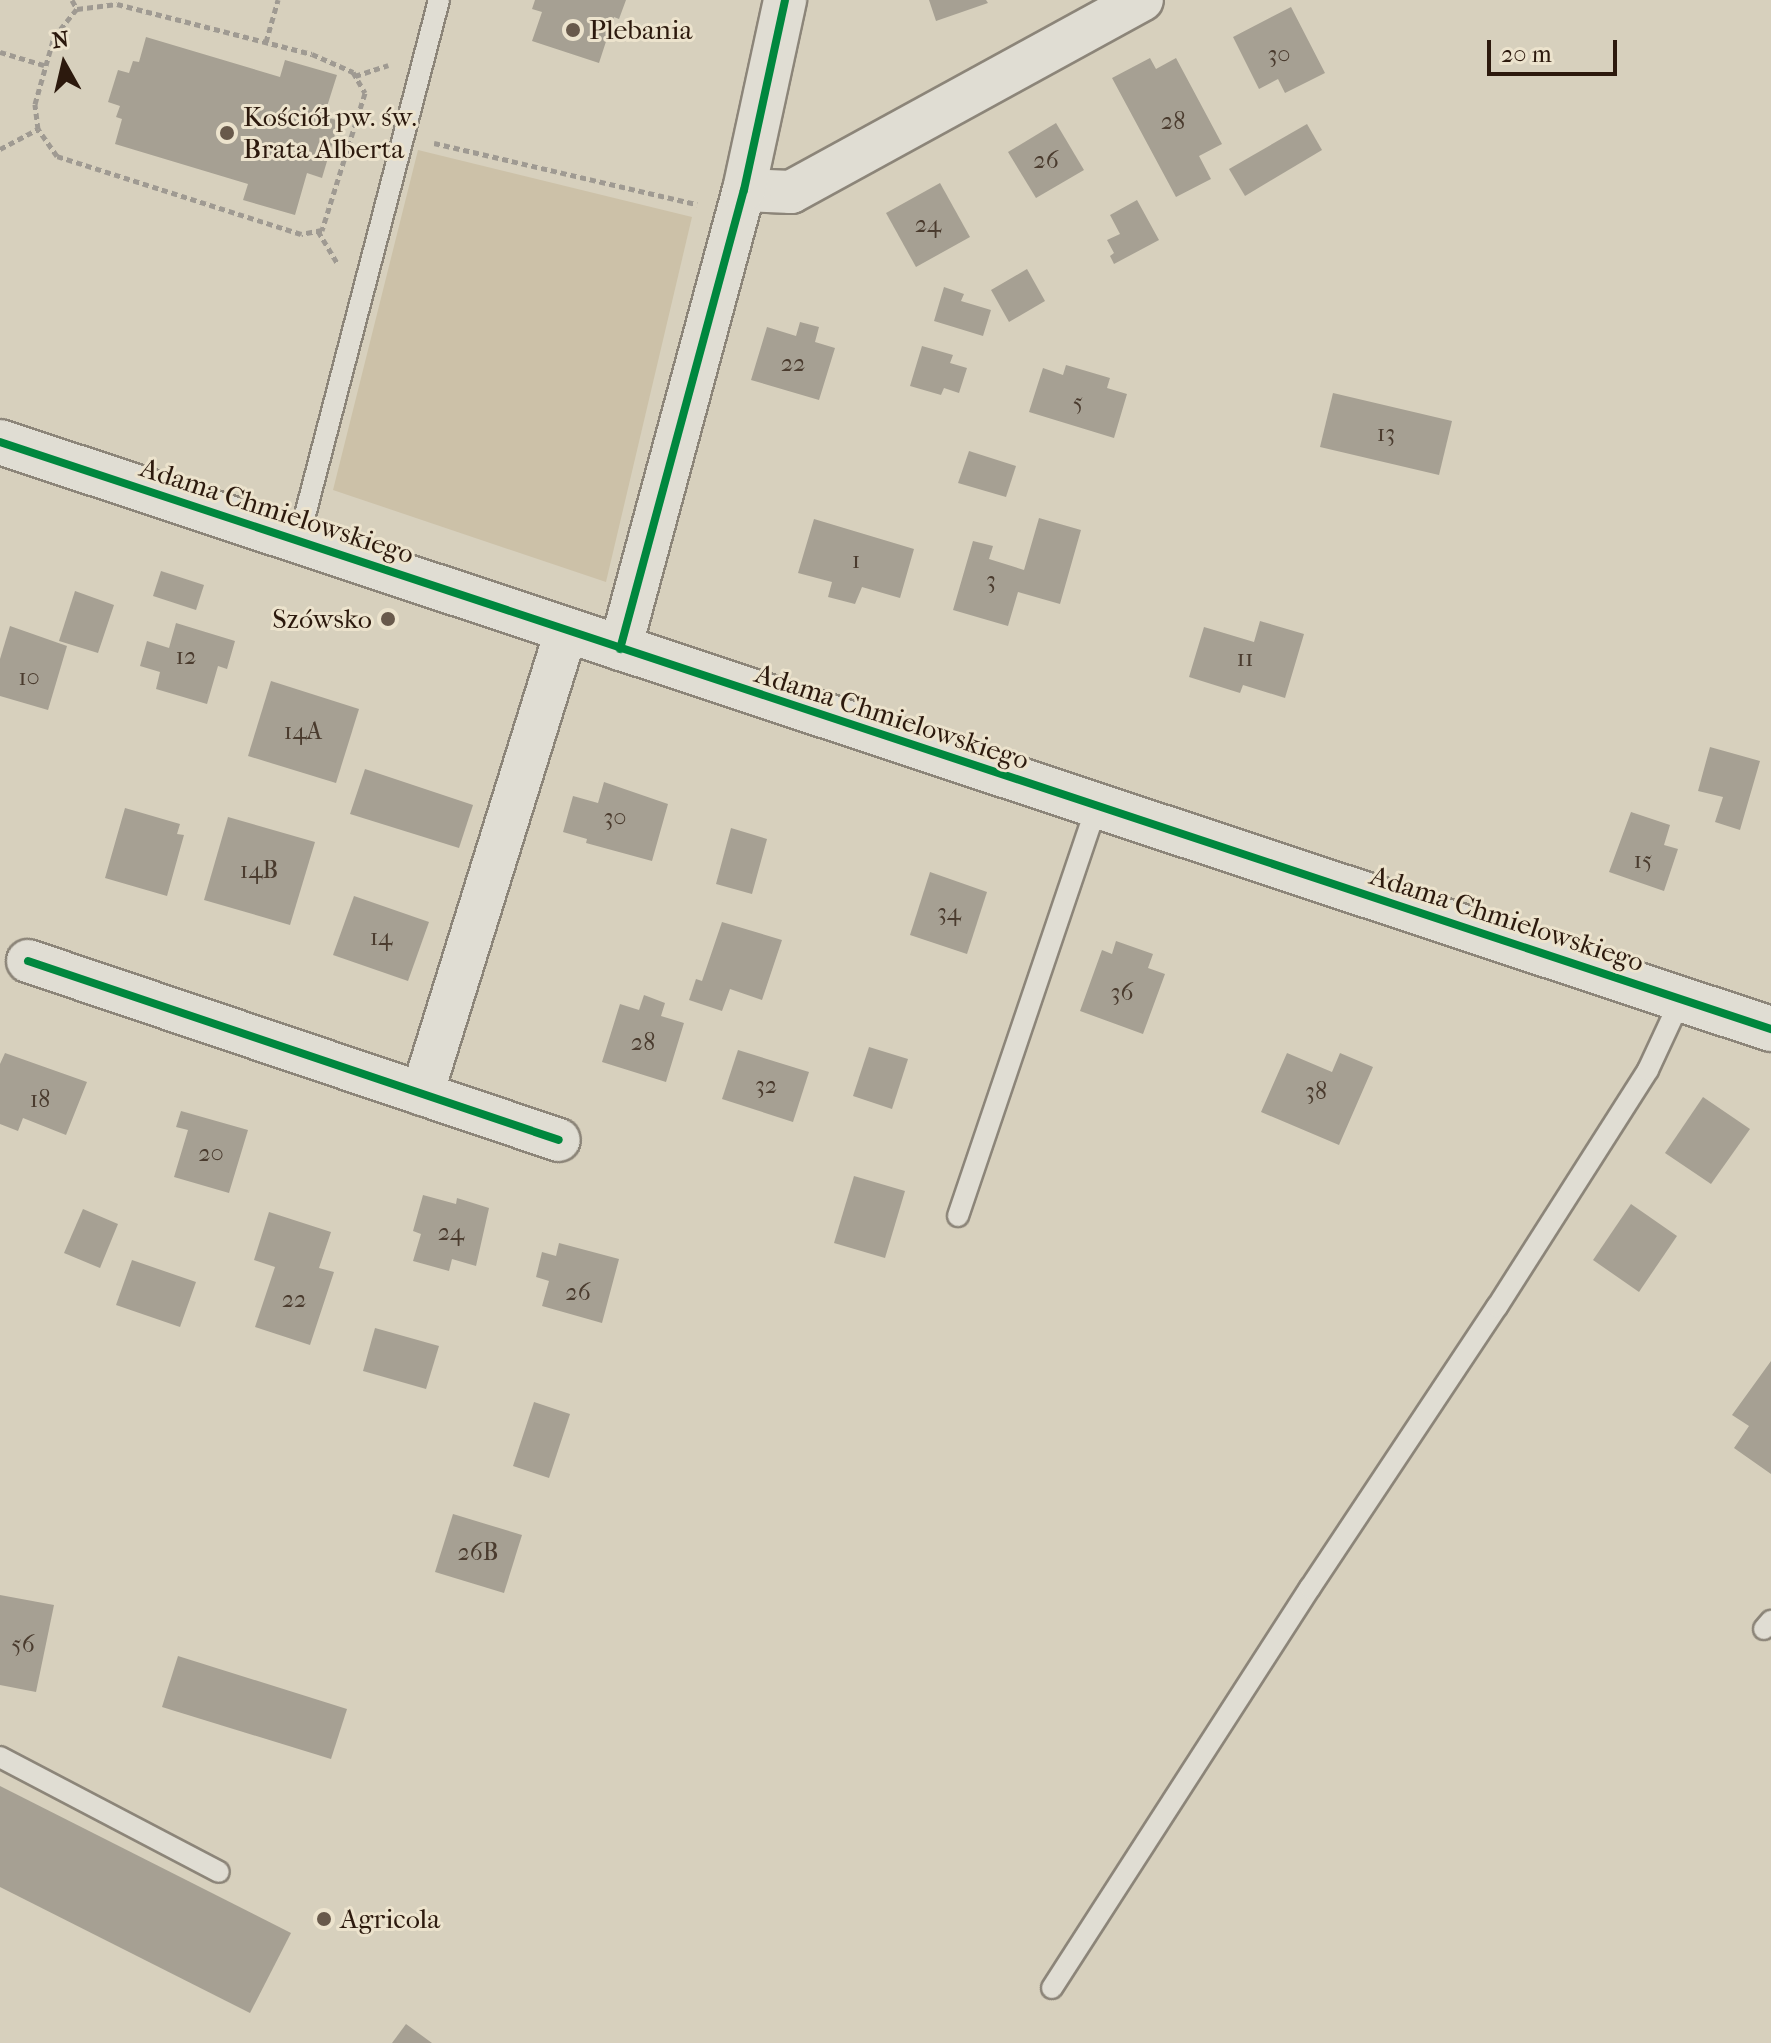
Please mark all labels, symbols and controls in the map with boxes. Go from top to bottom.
place label: Plebania [589,13,692,47]
marker: Plebania [564,21,582,39]
north arrow [24,24,104,104]
scale bar [1491,24,1621,74]
text: N [51,26,71,54]
text: 20 m [1501,40,1552,68]
house number: 30 [1267,41,1291,69]
place label: Kościół pw. św. Brata Alberta [243,100,417,166]
house number: 28 [1161,108,1185,136]
marker: Kościół pw. św. Brata Alberta [218,124,236,142]
house number: 26 [1033,147,1059,175]
house number: 24 [915,211,941,239]
house number: 22 [781,350,805,378]
house number: 5 [1073,389,1083,417]
house number: 13 [1377,420,1395,448]
street label: Adama Chmielowskiego [136,451,418,571]
house number: 1 [852,547,860,575]
house number: 3 [986,567,996,595]
place label: Szówsko [272,602,372,636]
marker: Szówsko [379,610,397,628]
house number: 12 [176,643,196,671]
house number: 11 [1236,645,1254,673]
street label: Adama Chmielowskiego [751,657,1033,777]
house number: 10 [18,664,40,692]
house number: 14A [284,718,322,746]
house number: 30 [603,804,627,832]
house number: 15 [1634,847,1652,875]
house number: 14B [240,857,278,885]
street label: Adama Chmielowskiego [1366,859,1648,979]
house number: 34 [937,899,961,927]
house number: 14 [370,924,392,952]
house number: 36 [1111,979,1133,1007]
house number: 28 [631,1029,655,1057]
house number: 32 [755,1072,777,1100]
house number: 38 [1305,1078,1327,1106]
house number: 18 [30,1086,50,1114]
house number: 20 [198,1140,224,1168]
house number: 24 [438,1219,464,1247]
house number: 26 [565,1279,591,1307]
house number: 22 [282,1286,306,1314]
house number: 26B [458,1539,498,1567]
house number: 56 [11,1631,35,1659]
place label: Agricola [340,1902,440,1936]
marker: Agricola [315,1910,333,1928]

